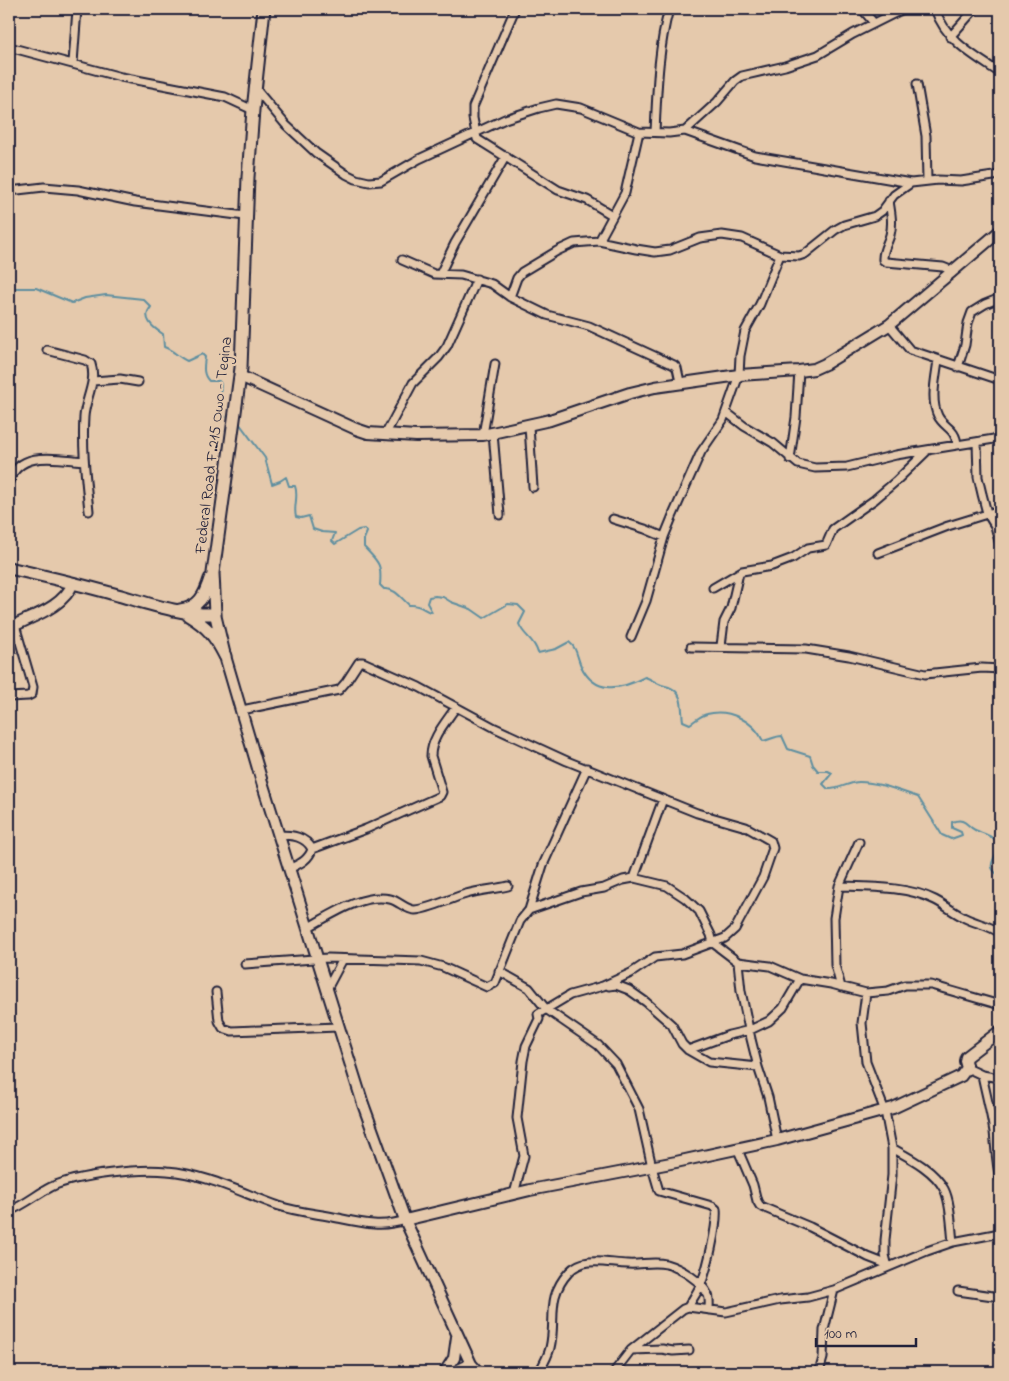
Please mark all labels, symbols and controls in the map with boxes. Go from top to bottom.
street label: Federal Road F.215 Owo - Tegina [189,335,239,556]
scale bar [816,1316,916,1348]
text: 100 m [824,1323,857,1345]

